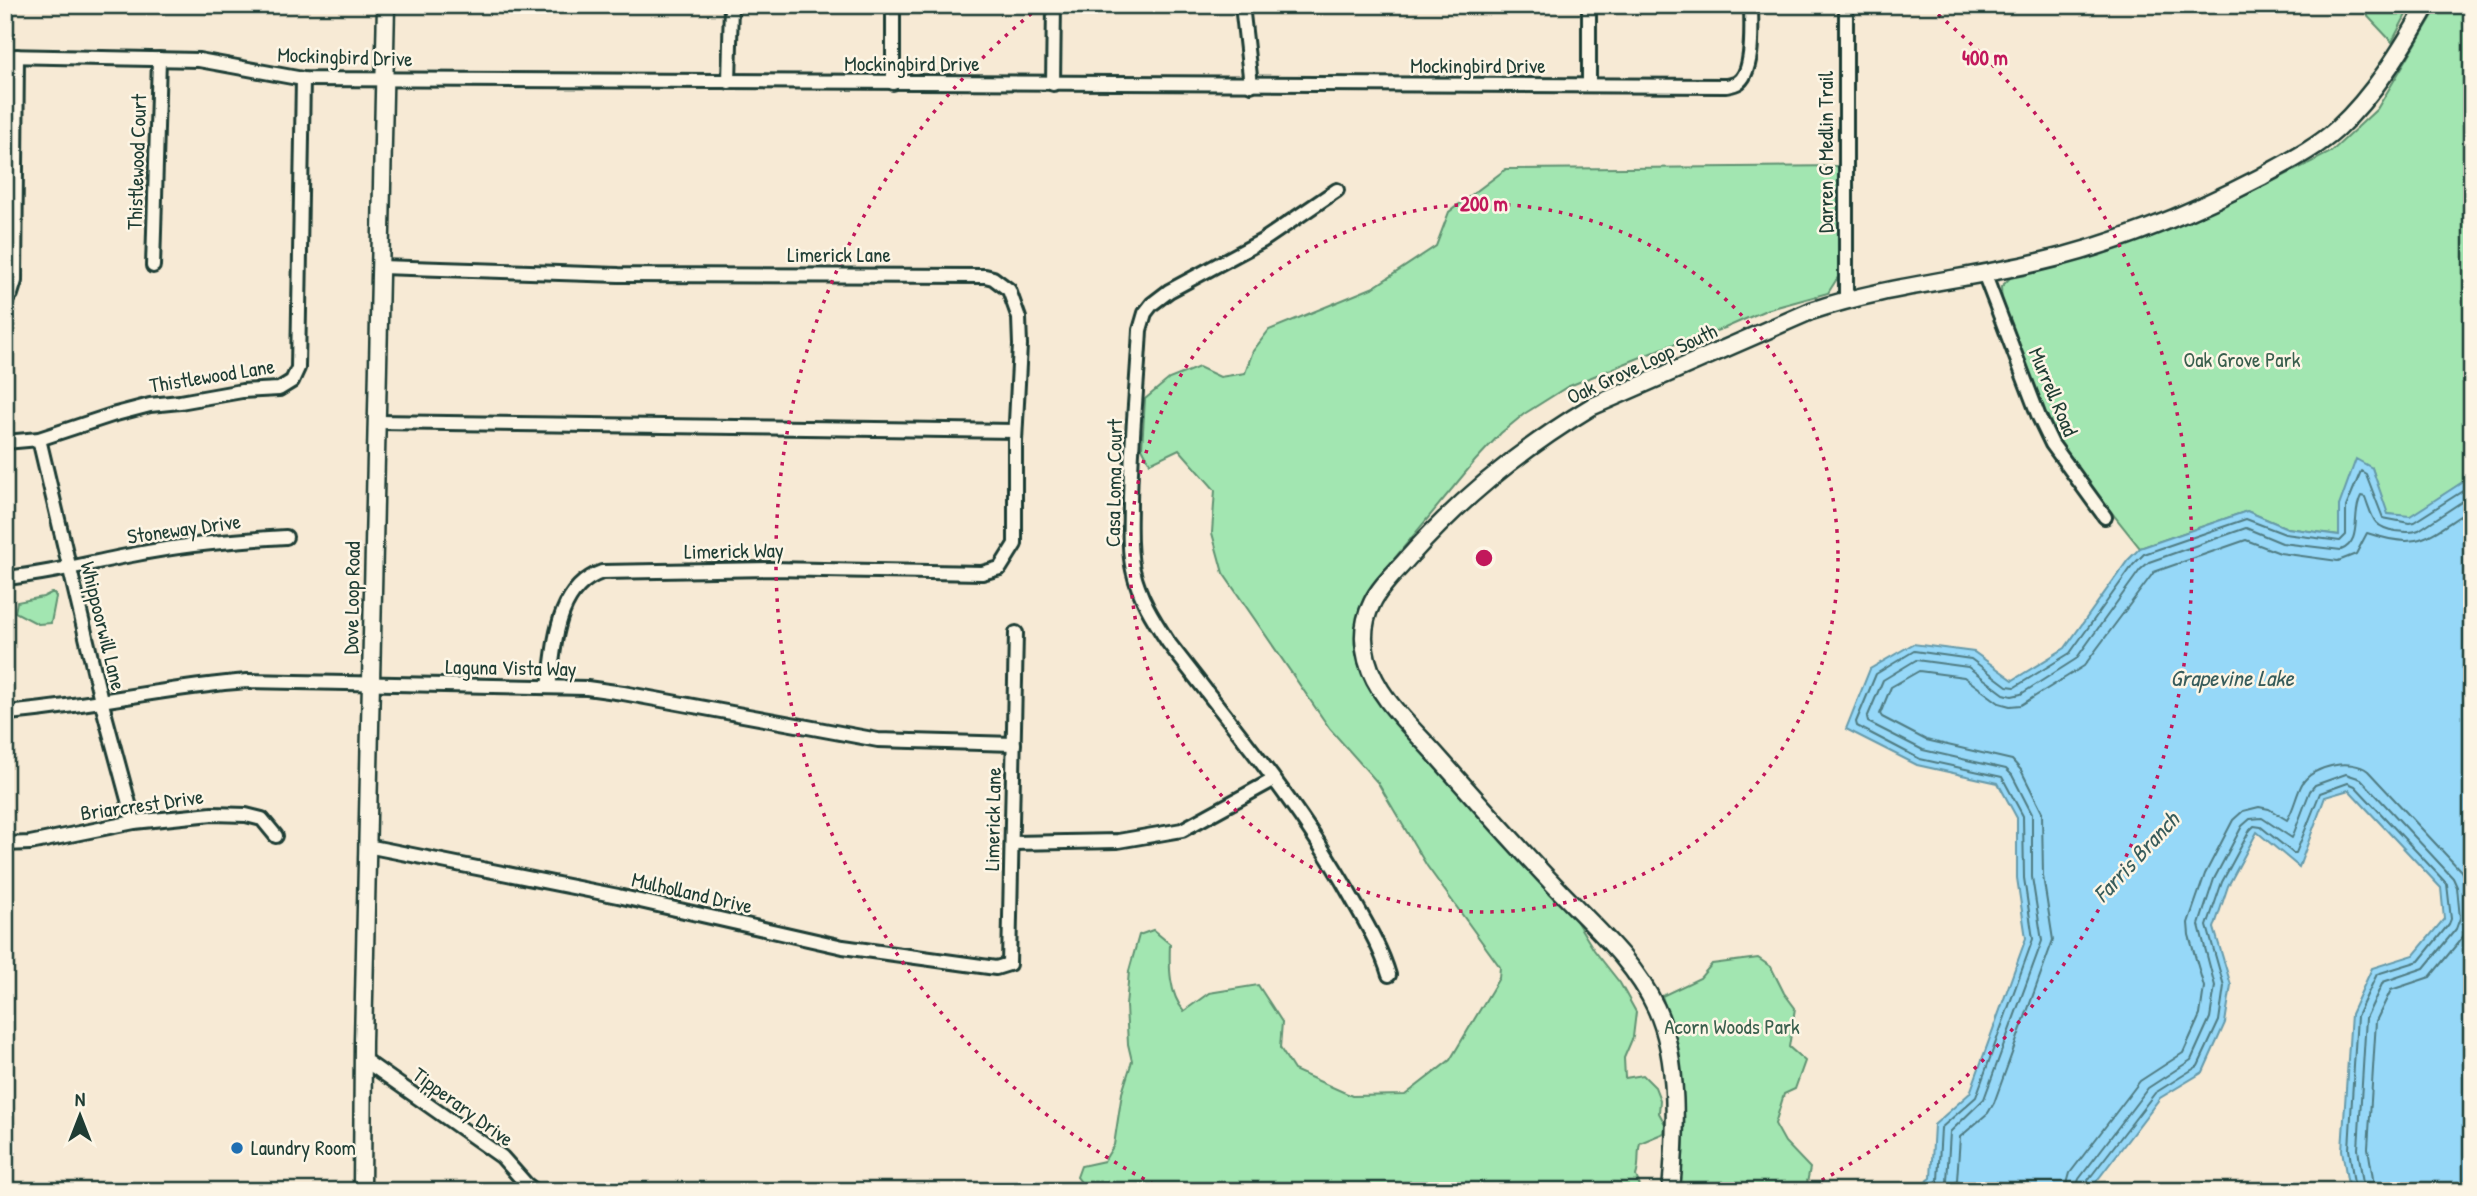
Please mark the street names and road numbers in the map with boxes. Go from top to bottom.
street label: Mockingbird Drive [277,40,413,73]
street label: Mockingbird Drive [844,49,980,78]
street label: Mockingbird Drive [1410,51,1546,80]
street label: Darren G Medlin Trail [1811,71,1840,233]
street label: Thistlewood Court [120,93,153,230]
street label: Limerick Lane [787,240,891,269]
street label: Oak Grove Loop South [1562,316,1722,411]
street label: Murrell Road [2022,343,2085,441]
street label: Thistlewood Lane [147,351,276,400]
street label: Casa Loma Court [1098,418,1129,547]
street label: Stoneway Drive [125,506,243,551]
street label: Limerick Way [684,535,784,566]
street label: Dove Loop Road [336,541,367,655]
street label: Whippoorwill Lane [73,558,133,693]
street label: Laguna Vista Way [445,652,577,683]
street label: Limerick Lane [977,767,1008,871]
street label: Briarcrest Drive [79,782,205,827]
street label: Mulholland Drive [629,865,755,920]
street label: Tipperary Drive [407,1060,520,1153]

